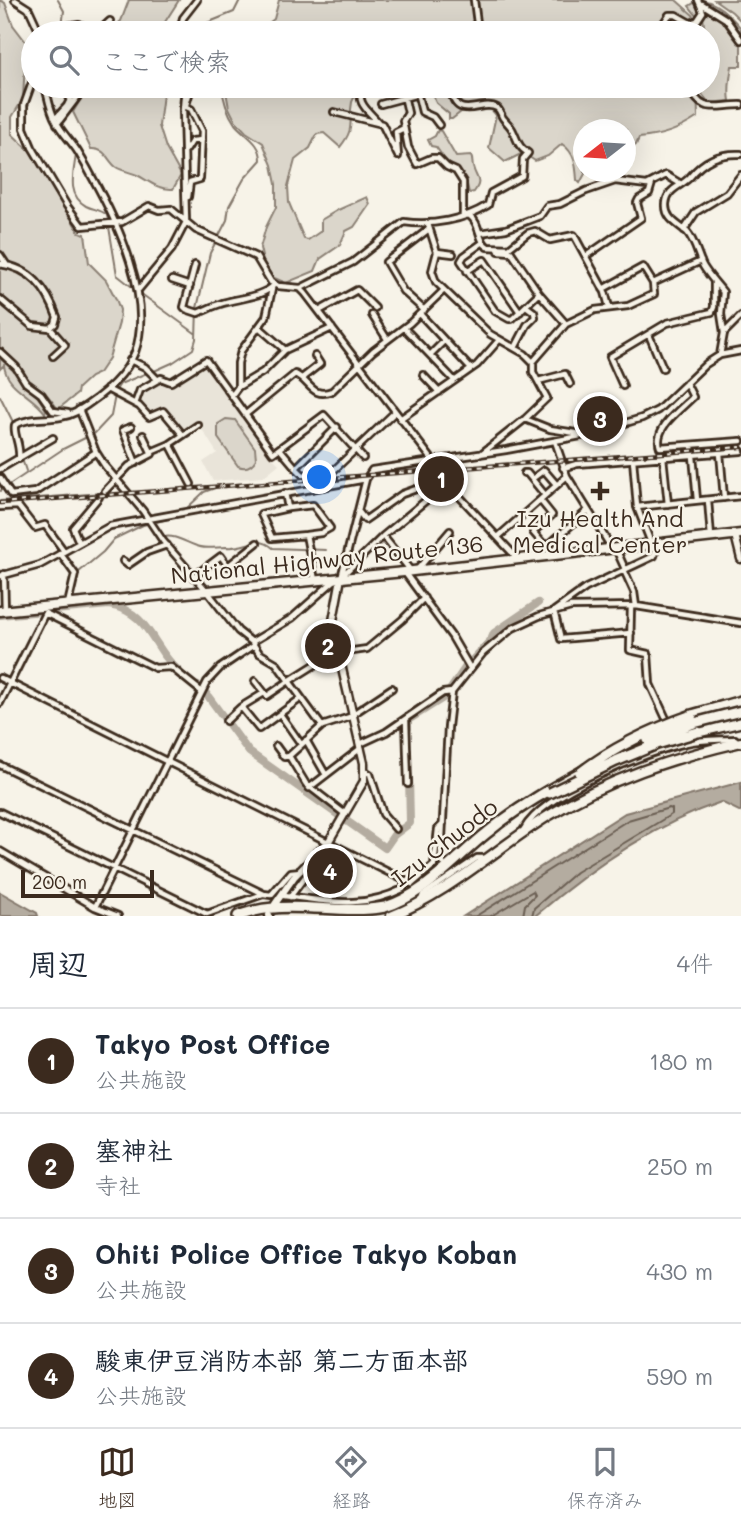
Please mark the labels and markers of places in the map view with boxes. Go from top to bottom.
pin: 3 [577,393,623,445]
pin: 1 [418,453,464,505]
marker: Izu Health And Medical Center [590,481,610,501]
place label: Izu Health And Medical Center [513,503,687,559]
pin: 2 [305,620,351,672]
pin: 4 [307,845,353,897]

